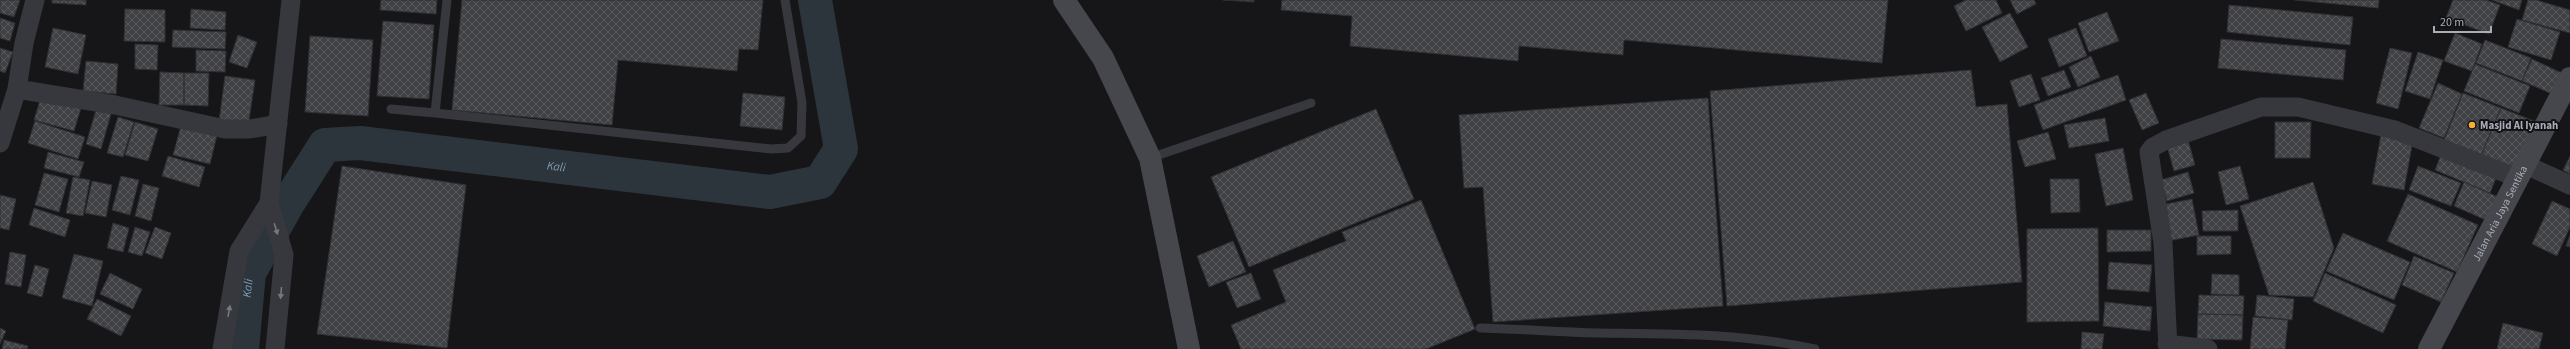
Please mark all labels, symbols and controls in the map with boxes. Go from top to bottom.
scale bar [2434,8,2491,34]
text: 20 m [2440,14,2464,31]
place label: Masjid Al Iyanah [2480,118,2558,133]
marker: Masjid Al Iyanah [2467,120,2477,130]
water label: Kali [546,157,567,176]
street label: Jalan Aria Jaya Sentika [2469,163,2531,264]
one-way arrow [274,223,280,235]
water label: Kali [238,278,257,298]
one-way arrow [277,287,284,299]
one-way arrow [226,304,232,317]

